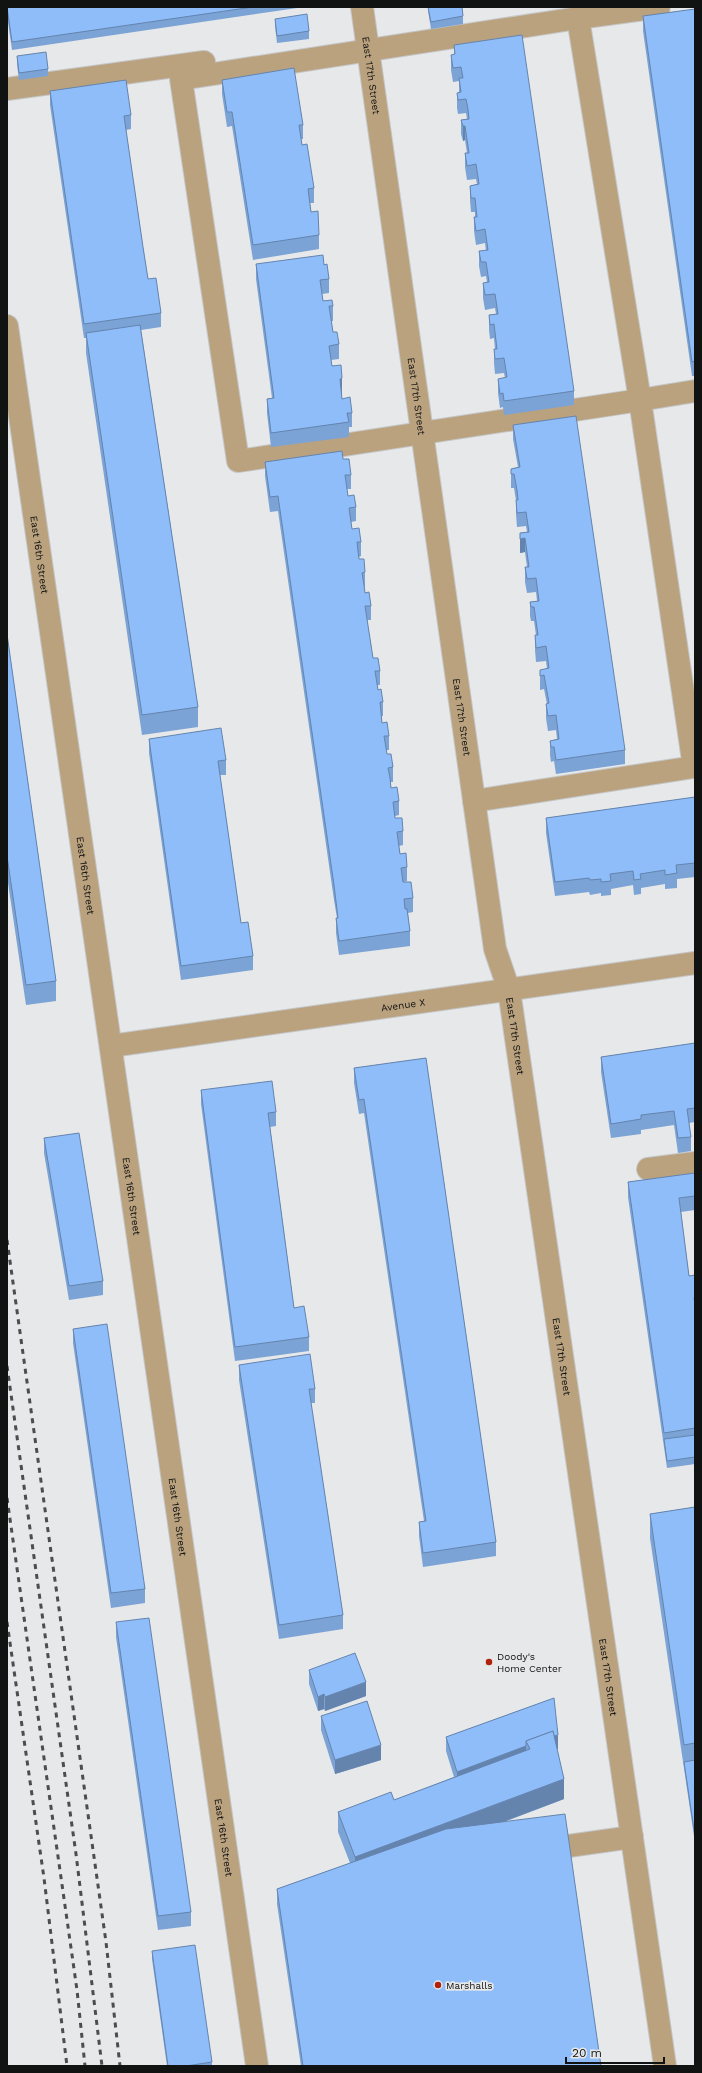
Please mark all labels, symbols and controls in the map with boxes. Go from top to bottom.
street label: East 17th Street [361,36,383,116]
street label: East 17th Street [406,357,428,436]
street label: East 16th Street [29,515,51,595]
street label: East 17th Street [451,677,473,757]
street label: East 16th Street [75,836,97,916]
street label: Avenue X [380,996,426,1013]
street label: East 17th Street [505,996,527,1076]
street label: East 16th Street [121,1156,143,1237]
street label: East 17th Street [551,1317,573,1397]
street label: East 16th Street [167,1477,189,1557]
street label: East 17th Street [598,1638,620,1717]
place label: Doody's Home Center [497,1651,562,1674]
marker: Doody's Home Center [484,1657,494,1667]
street label: East 16th Street [213,1798,235,1878]
marker: Marshalls [433,1980,443,1990]
place label: Marshalls [446,1980,493,1991]
scale bar [566,2039,664,2065]
text: 20 m [572,2046,602,2060]

